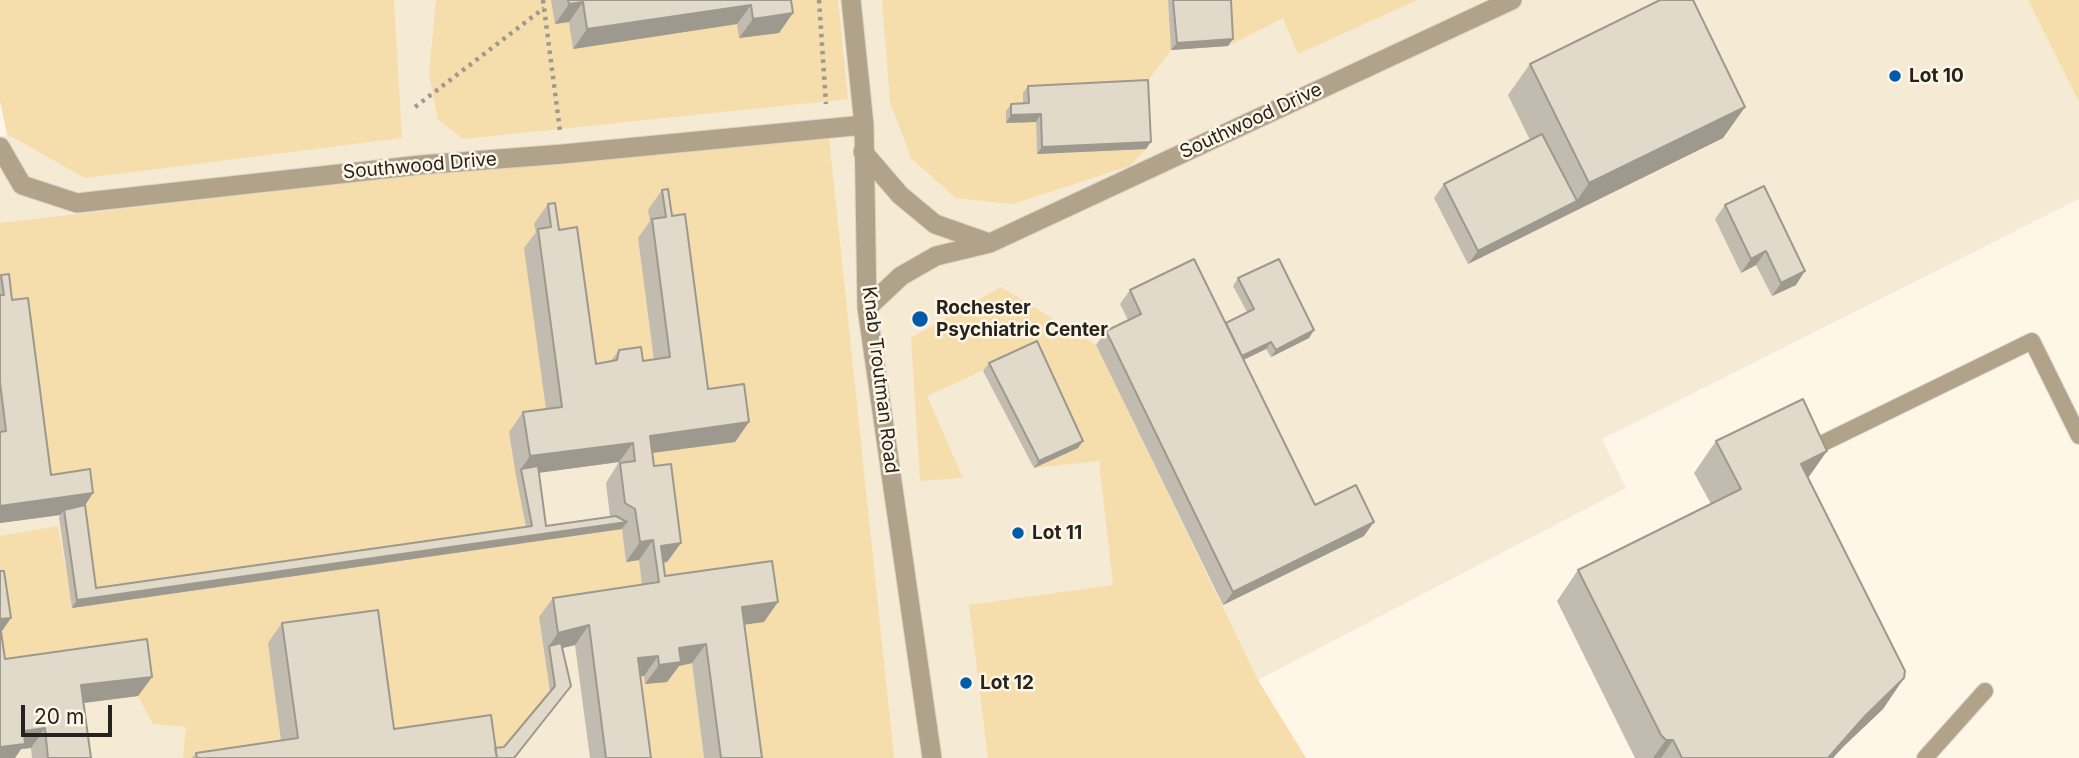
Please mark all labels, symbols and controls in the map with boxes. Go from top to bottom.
place label: Lot 10 [1909,65,1964,87]
marker: Lot 10 [1887,68,1903,84]
street label: Southwood Drive [1176,78,1326,164]
street label: Southwood Drive [342,148,498,184]
street label: Knab Troutman Road [857,285,903,475]
place label: Rochester Psychiatric Center [936,297,1108,341]
marker: Rochester Psychiatric Center [910,309,930,329]
place label: Lot 11 [1032,522,1082,544]
marker: Lot 11 [1010,525,1026,541]
place label: Lot 12 [980,672,1034,694]
marker: Lot 12 [958,675,974,691]
scale bar [24,692,116,736]
text: 20 m [34,704,84,729]

